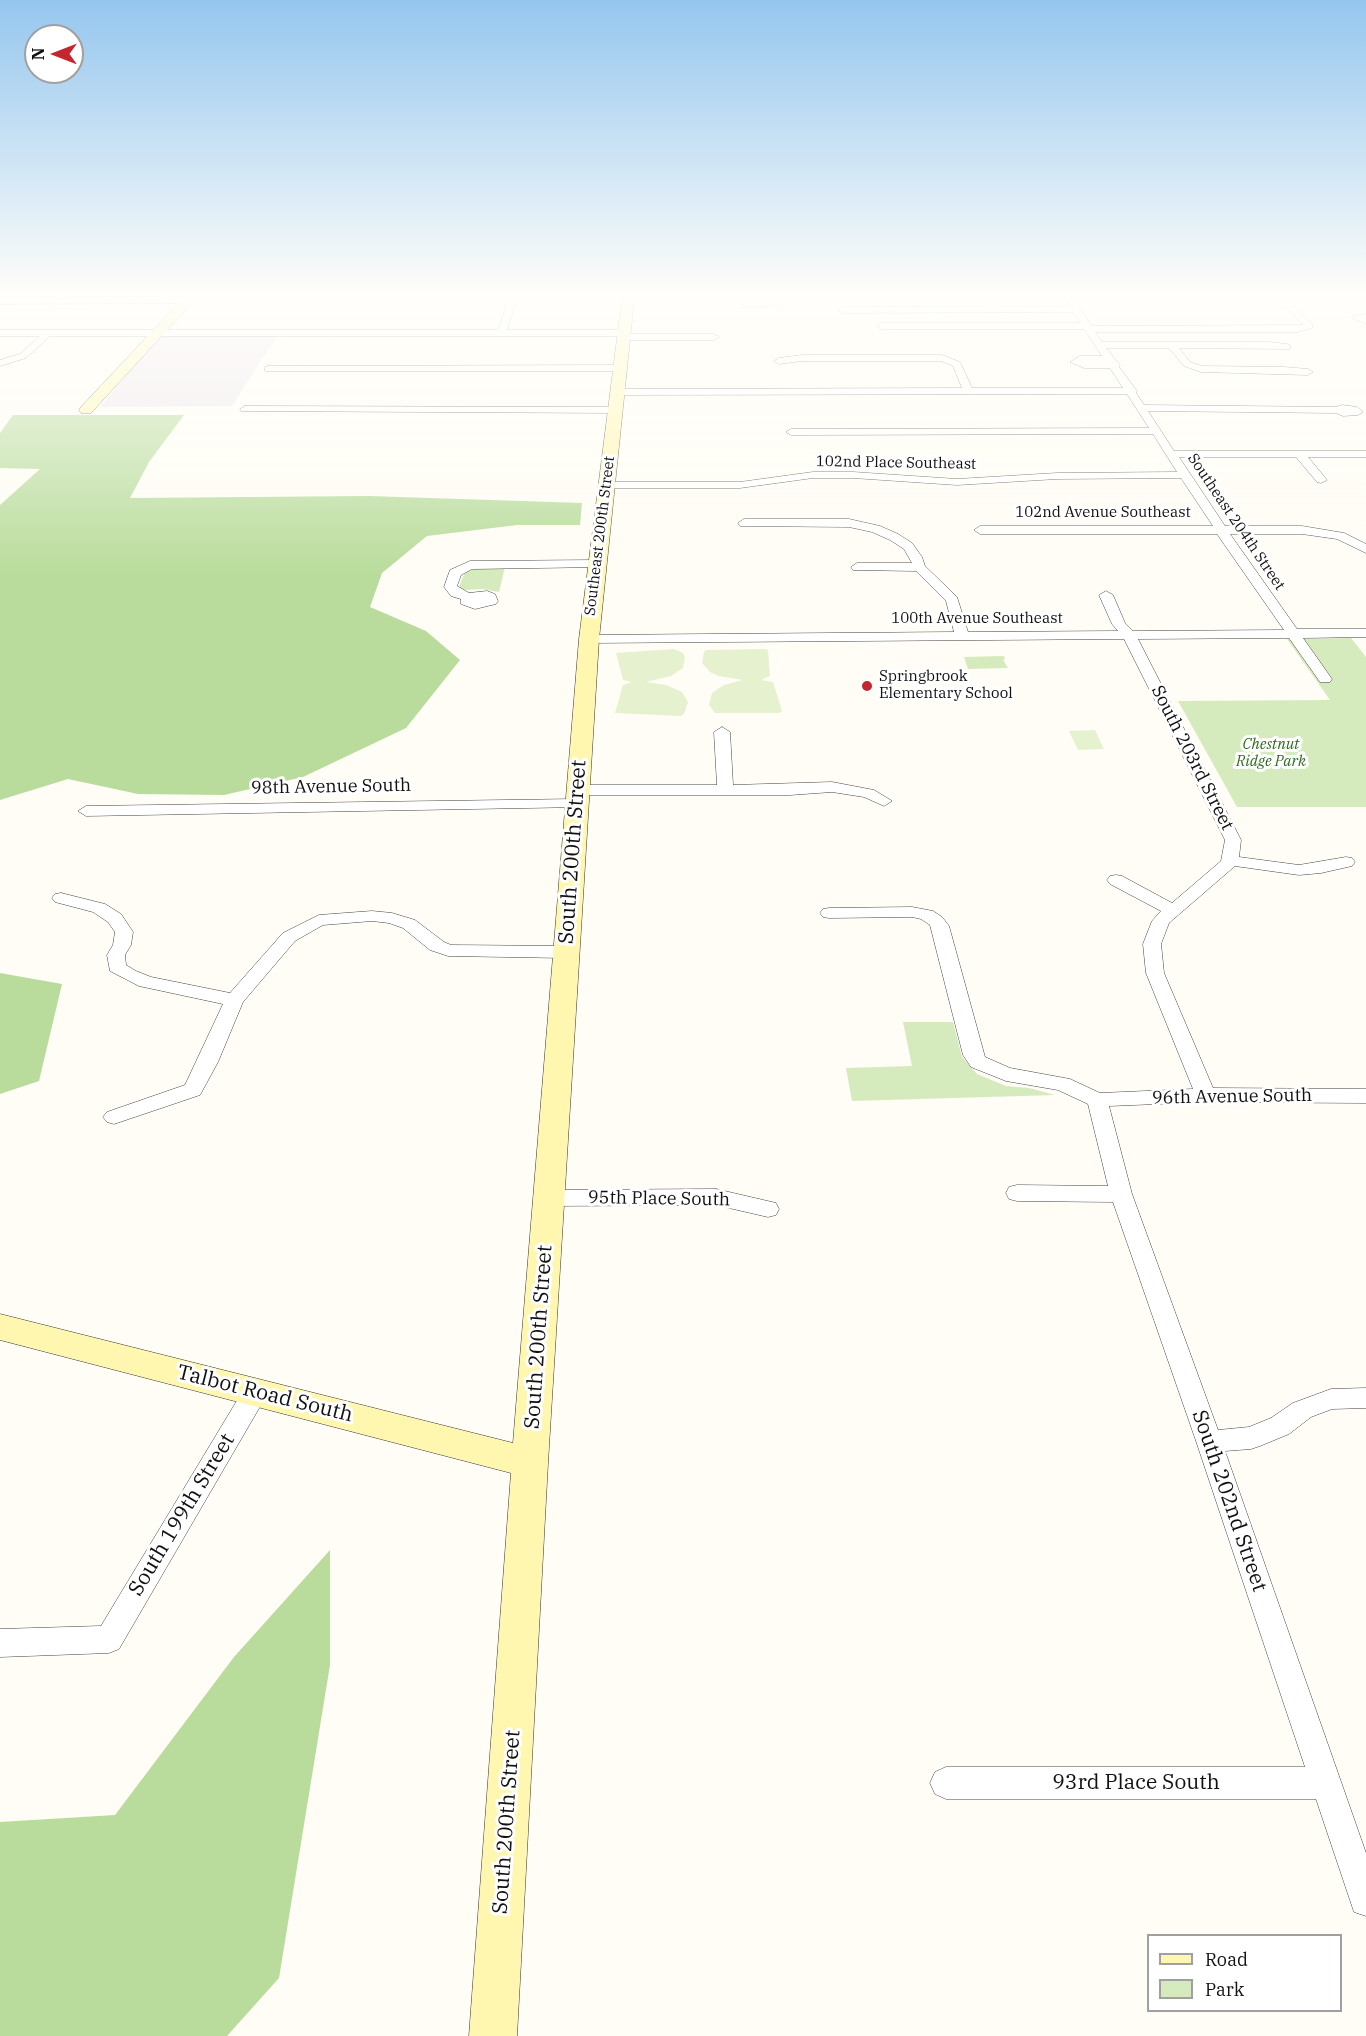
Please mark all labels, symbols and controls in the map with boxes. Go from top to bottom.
north arrow [24,24,84,84]
text: N [28,48,48,60]
street label: Southeast 204th Street [1184,450,1288,594]
street label: 102nd Place Southeast [816,453,976,473]
street label: Southeast 200th Street [581,455,619,617]
street label: 102nd Avenue Southeast [1015,504,1191,522]
street label: 100th Avenue Southeast [891,610,1063,628]
place label: Springbrook Elementary School [879,668,1013,703]
marker: Springbrook Elementary School [860,679,874,693]
street label: South 203rd Street [1146,682,1238,834]
park label: Chestnut Ridge Park [1236,736,1306,771]
street label: South 200th Street [554,759,592,945]
street label: 98th Avenue South [251,775,411,799]
street label: 96th Avenue South [1152,1085,1312,1109]
street label: 95th Place South [588,1187,730,1211]
street label: South 200th Street [520,1244,558,1430]
street label: Talbot Road South [175,1360,355,1428]
street label: South 202nd Street [1186,1407,1272,1595]
street label: South 199th Street [124,1429,240,1601]
street label: South 200th Street [488,1729,526,1915]
street label: 93rd Place South [1052,1770,1220,1796]
legend [1147,1934,1342,2012]
text: Road [1205,1948,1248,1971]
text: Park [1205,1978,1244,2001]

